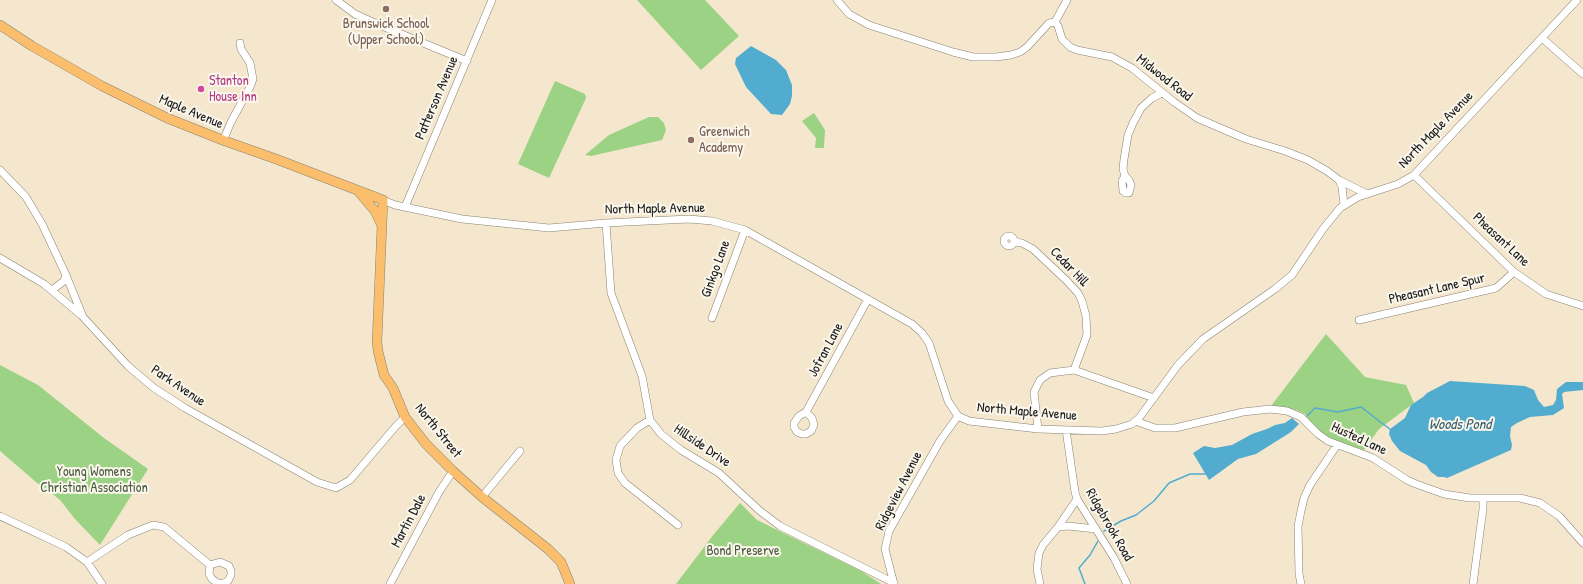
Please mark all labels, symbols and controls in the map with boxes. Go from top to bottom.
marker: Brunswick School (Upper School) [381,4,391,14]
place label: Brunswick School (Upper School) [343,16,429,48]
street label: Midwood Road [1133,51,1195,105]
street label: Patterson Avenue [412,54,462,142]
place label: Stanton House Inn [209,73,257,106]
marker: Stanton House Inn [196,84,206,94]
street label: North Maple Avenue [1395,88,1477,172]
street label: Maple Avenue [156,91,226,133]
place label: Greenwich Academy [699,124,750,156]
marker: Greenwich Academy [686,135,696,145]
street label: North Maple Avenue [605,200,705,218]
street label: Pheasant Lane [1469,209,1533,271]
street label: Ginkgo Lane [698,238,734,300]
street label: Cedar Hill [1046,244,1092,290]
street label: Pheasant Lane Spur [1387,270,1487,308]
street label: Jofran Lane [805,320,847,380]
street label: Park Avenue [148,362,208,410]
street label: North Maple Avenue [976,399,1078,425]
street label: North Street [411,400,465,462]
water label: Woods Pond [1429,416,1491,434]
street label: Husted Lane [1329,419,1389,459]
street label: Hillside Drive [670,421,734,471]
street label: Ridgeview Avenue [872,449,926,533]
park label: Young Womens Christian Association [40,464,148,496]
street label: Ridgebrook Road [1081,486,1137,564]
street label: Martin Dale [388,491,430,551]
park label: Bond Preserve [707,543,779,559]

